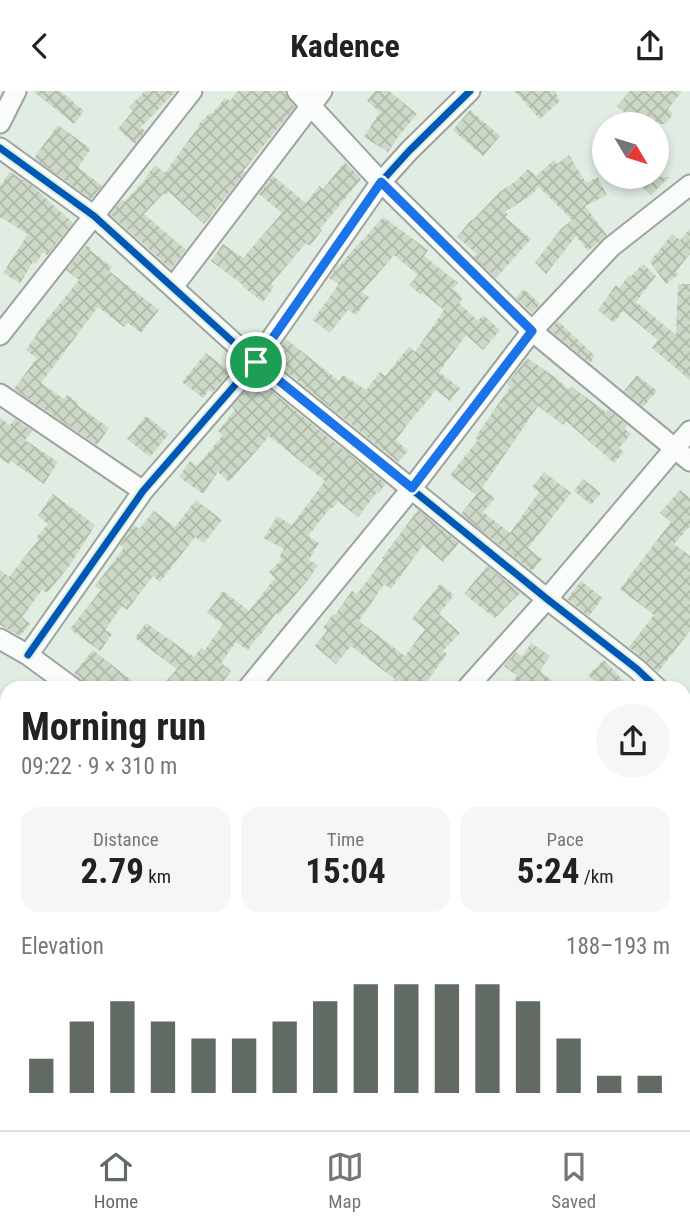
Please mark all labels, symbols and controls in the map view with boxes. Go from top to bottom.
icon: back [21,27,59,65]
text: Kadence [290,27,400,65]
icon: share [631,27,669,65]
north arrow [592,112,668,189]
map controls [592,112,669,189]
pin [226,332,286,392]
icon: arrive [237,343,275,381]
button: share [596,704,670,778]
text: Morning run [21,705,206,749]
text: 09:22 · 9 × 310 m [21,753,177,780]
text: Distance [93,828,159,851]
text: Time [327,828,364,851]
text: Pace [547,828,584,851]
text: 2.79 [81,851,144,892]
text: 15:04 [305,851,386,892]
text: 5:24 [517,851,579,892]
text: km [144,865,171,888]
text: /km [579,865,614,888]
text: Elevation [21,933,104,960]
text: 188–193 m [566,933,670,960]
tab: Home [94,1148,138,1213]
tab: Map [326,1148,364,1213]
tab: Saved [551,1148,596,1213]

